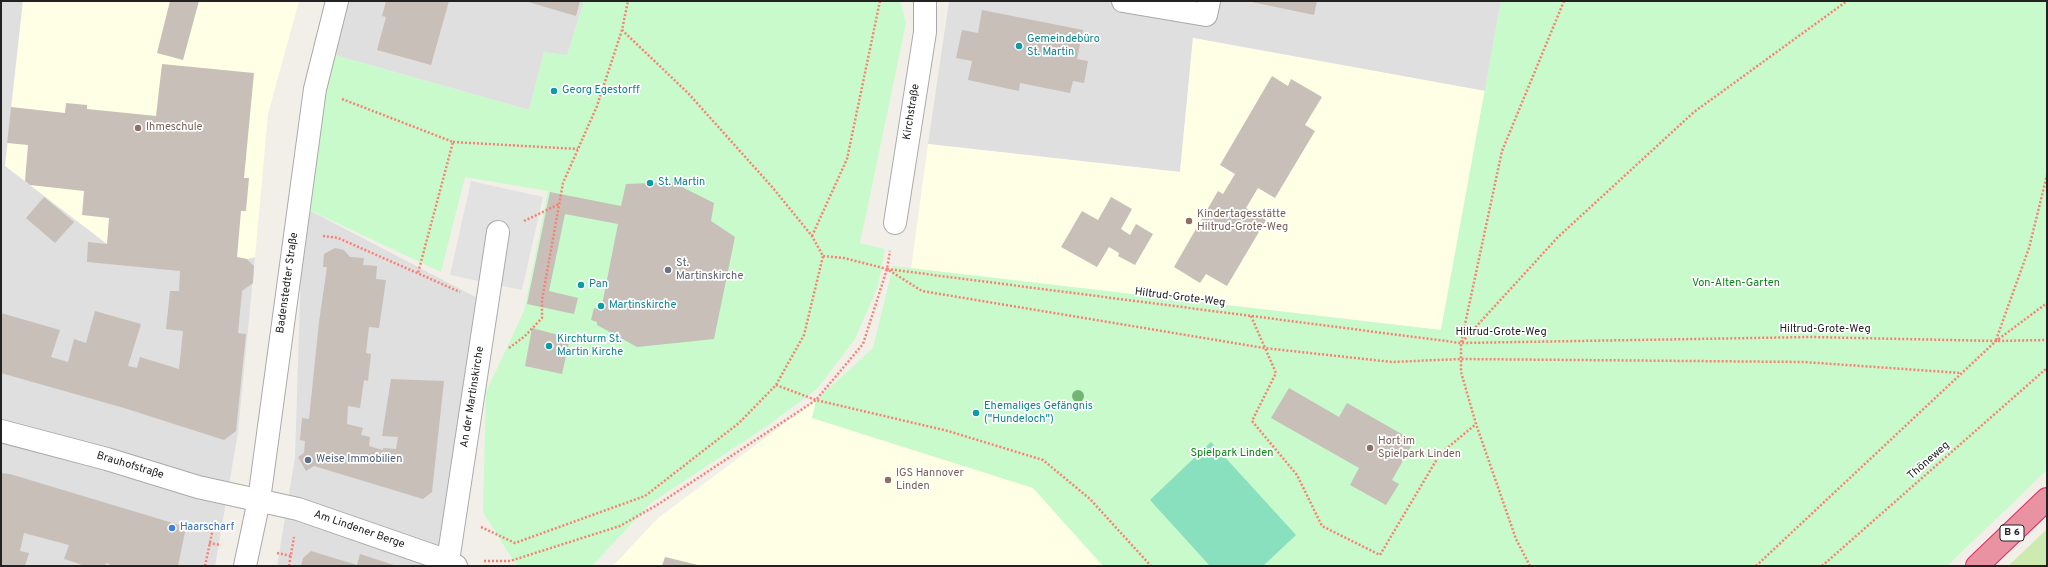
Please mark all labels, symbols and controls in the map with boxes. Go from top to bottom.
place label: Gemeindebüro St. Martin [1027,33,1100,59]
marker: Gemeindebüro St. Martin [1014,41,1024,51]
street label: Kirchstraße [901,83,923,141]
place label: Georg Egestorff [562,84,640,98]
marker: Georg Egestorff [549,86,559,96]
place label: Ihmeschule [146,121,202,135]
marker: Ihmeschule [133,123,143,133]
place label: St. Martin [658,176,705,190]
marker: St. Martin [645,178,655,188]
place label: Kindertagesstätte Hiltrud-Grote-Weg [1197,208,1288,234]
marker: Kindertagesstätte Hiltrud-Grote-Weg [1184,216,1194,226]
street label: Badenstedter Straße [274,232,302,334]
place label: St. Martinskirche [676,257,743,283]
marker: St. Martinskirche [663,265,673,275]
park label: Von-Alten-Garten [1692,277,1780,291]
place label: Pan [589,278,608,292]
marker: Pan [576,280,586,290]
street label: Hiltrud-Grote-Weg [1134,286,1226,310]
place label: Martinskirche [609,299,676,313]
marker: Martinskirche [596,301,606,311]
street label: Hiltrud-Grote-Weg [1779,323,1871,337]
street label: Hiltrud-Grote-Weg [1455,326,1547,340]
place label: Kirchturm St. Martin Kirche [557,333,623,359]
marker: Kirchturm St. Martin Kirche [544,341,554,351]
street label: An der Martinskirche [458,345,488,449]
place label: Ehemaliges Gefängnis ("Hundeloch") [984,400,1093,426]
marker: Ehemaliges Gefängnis ("Hundeloch") [971,408,981,418]
place label: Hort im Spielpark Linden [1378,435,1461,461]
street label: Thöneweg [1905,439,1953,483]
marker: Hort im Spielpark Linden [1365,443,1375,453]
park label: Spielpark Linden [1190,447,1274,461]
street label: Brauhofstraße [95,450,165,482]
place label: Weise Immobilien [316,453,402,467]
marker: Weise Immobilien [303,455,313,465]
place label: IGS Hannover Linden [896,467,964,493]
marker: IGS Hannover Linden [883,475,893,485]
street label: Am Lindener Berge [312,508,406,552]
place label: Haarscharf [180,521,234,535]
marker: Haarscharf [167,523,177,533]
road number: B 6 [2000,525,2024,541]

